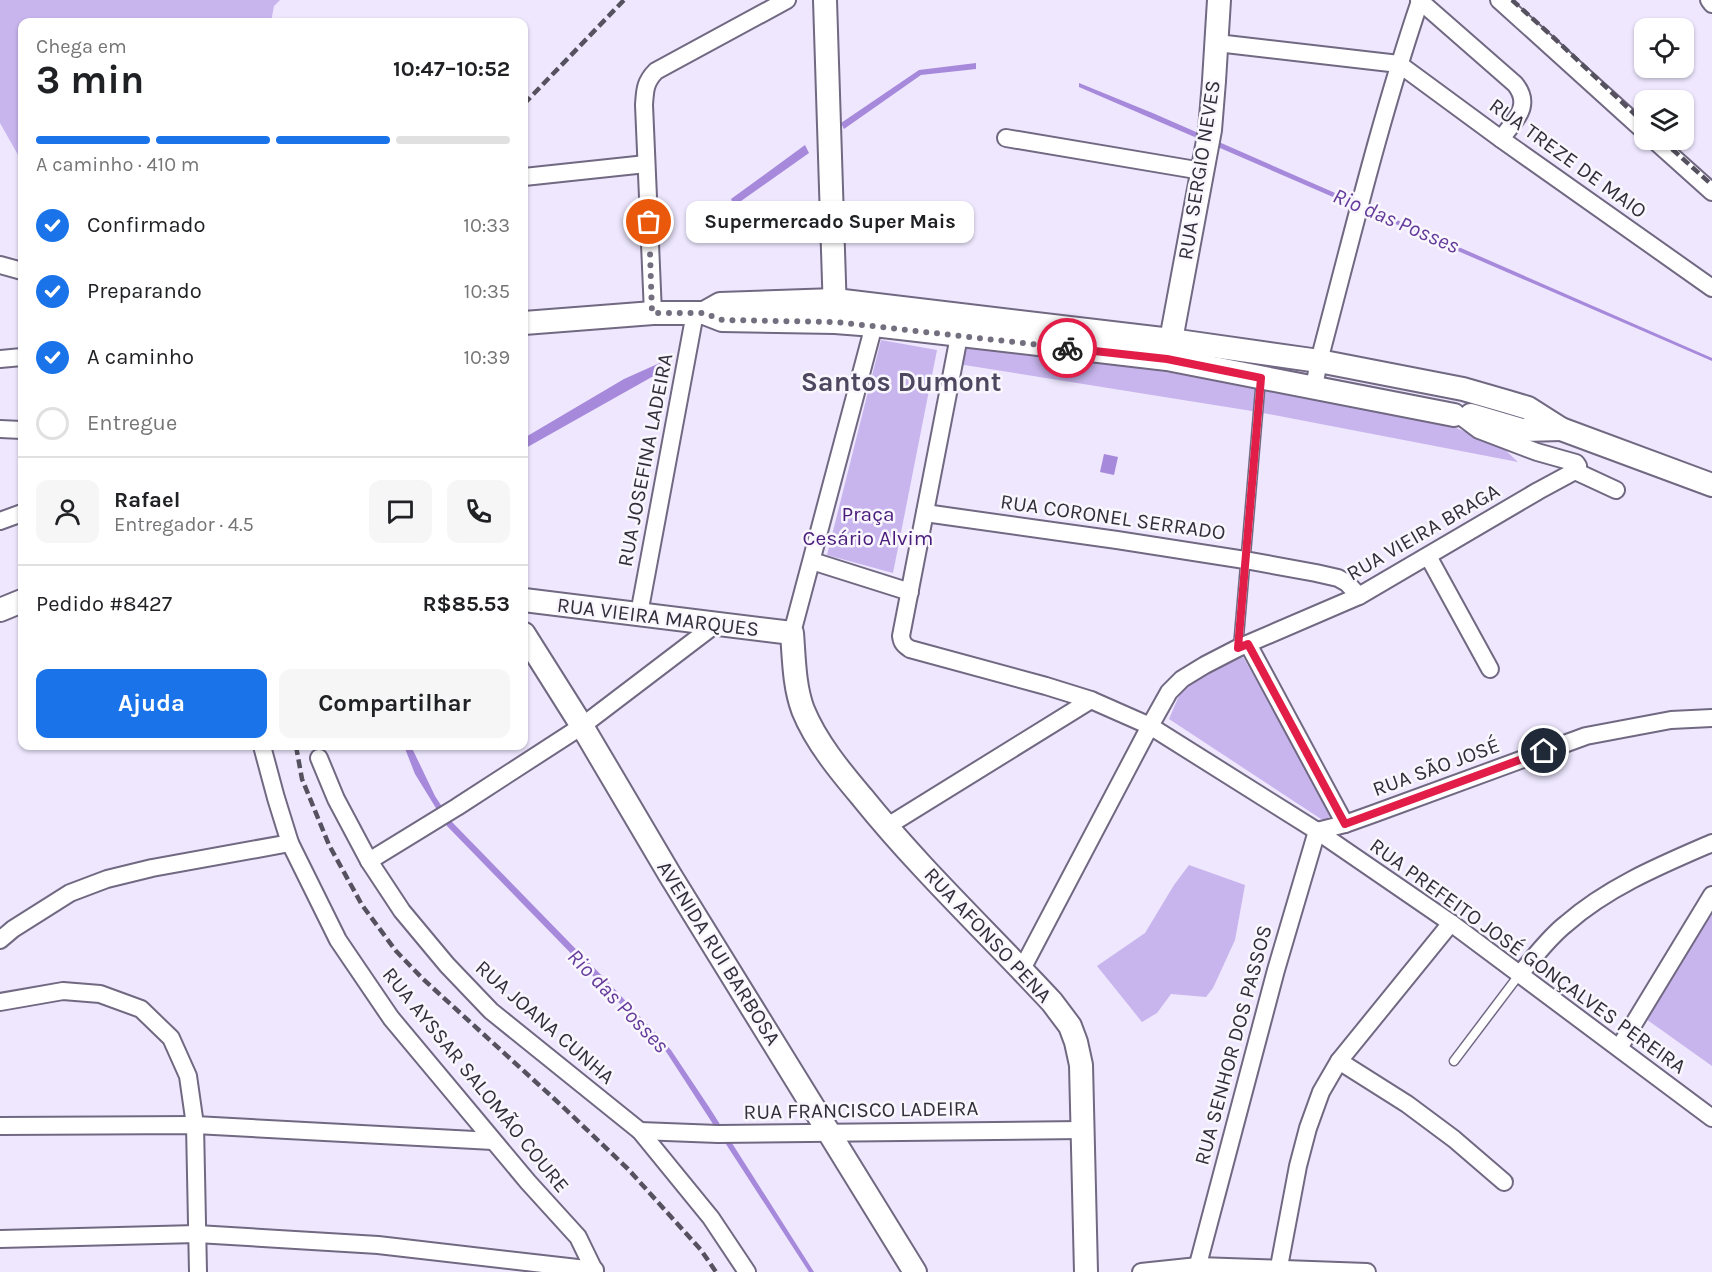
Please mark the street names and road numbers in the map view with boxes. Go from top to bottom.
street label: RUA SERGIO NEVES [1173,79,1225,261]
street label: RUA TREZE DE MAIO [1485,93,1651,223]
street label: RUA JOSEFINA LADEIRA [613,351,677,569]
street label: RUA VIEIRA BRAGA [1342,478,1504,586]
street label: RUA CORONEL SERRADO [999,489,1227,545]
street label: RUA VIEIRA MARQUES [556,593,760,641]
street label: RUA SÃO JOSÉ [1369,733,1503,801]
street label: RUA PREFEITO JOSÉ GONÇALVES PEREIRA [1365,833,1691,1079]
street label: AVENIDA RUI BARBOSA [652,856,786,1050]
street label: RUA AFONSO PENA [919,863,1057,1007]
street label: RUA SENHOR DOS PASSOS [1189,922,1277,1168]
street label: RUA JOANA CUNHA [471,955,619,1089]
street label: RUA AYSSAR SALOMÃO COURE [378,963,574,1197]
street label: RUA FRANCISCO LADEIRA [743,1096,979,1124]

